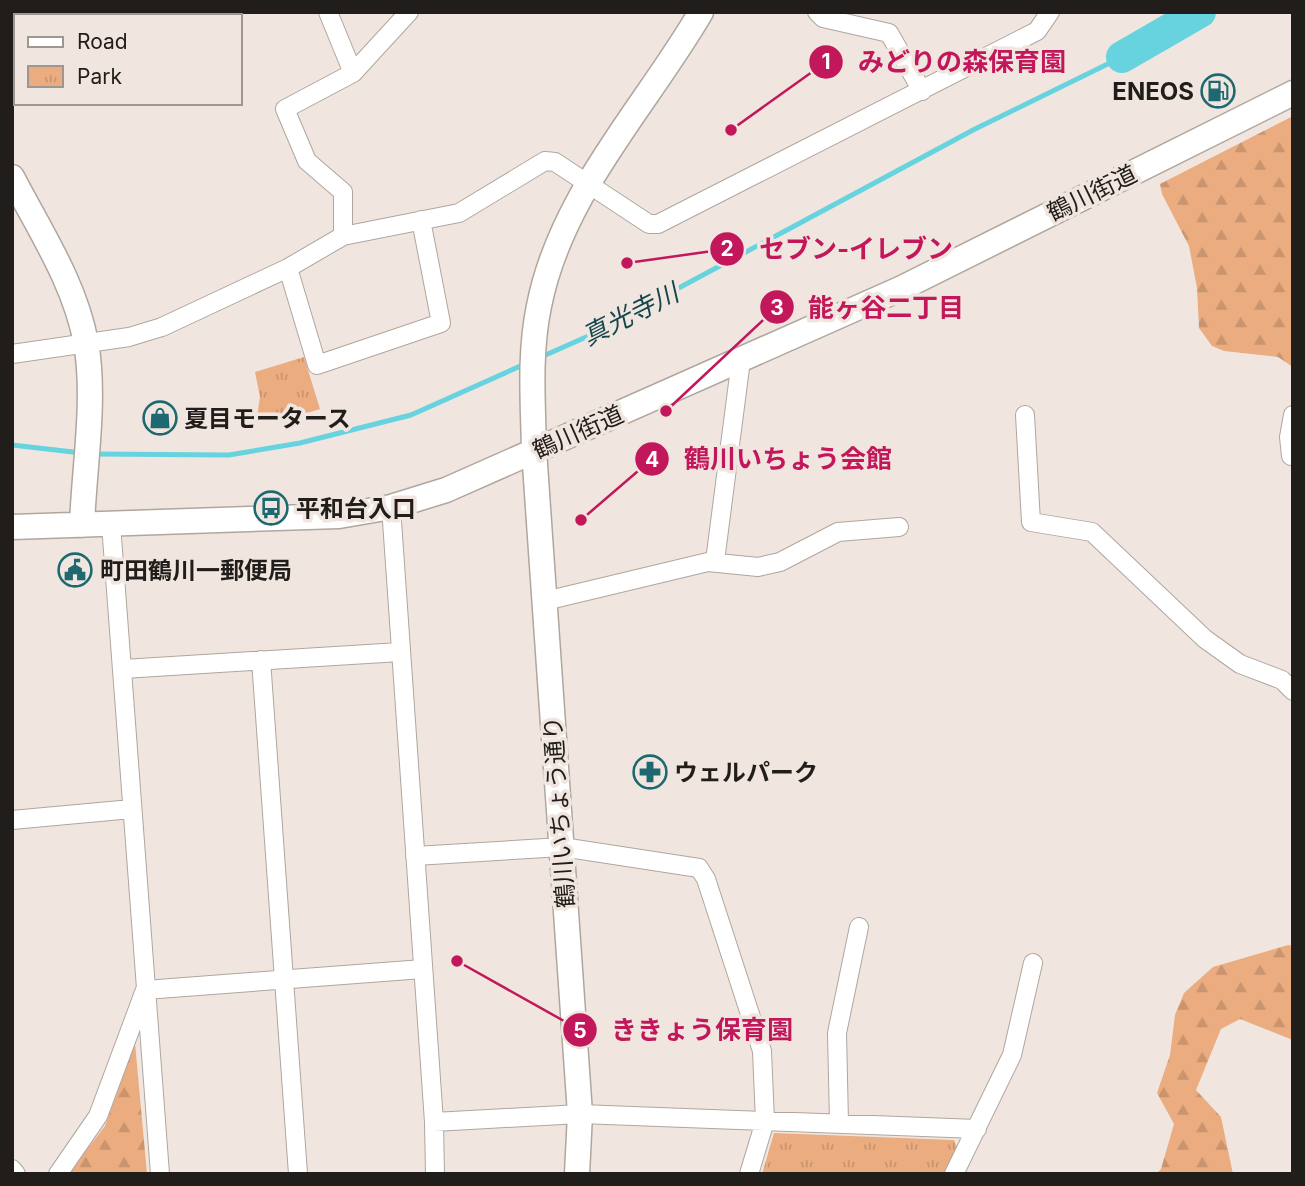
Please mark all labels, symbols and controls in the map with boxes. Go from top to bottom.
legend [14,14,242,105]
text: Road [77,29,128,54]
callout: みどりの森保育園 [809,38,1080,85]
text: みどりの森保育園 [858,46,1066,77]
text: 1 [821,49,831,74]
text: Park [77,64,122,89]
fuel station icon: ENEOS [1199,72,1237,110]
place label: ENEOS [1112,77,1194,106]
street label: 鶴川街道 [1043,159,1141,227]
callout: セブン-イレブン [710,226,967,273]
text: セブン-イレブン [759,233,953,264]
text: 2 [720,236,734,261]
water label: 真光寺川 [577,275,686,351]
callout: 能ヶ谷二丁目 [759,284,978,331]
text: 能ヶ谷二丁目 [808,292,964,323]
text: 3 [770,295,784,320]
shop icon: 夏目モータース [141,399,179,437]
street label: 鶴川街道 [528,399,628,465]
place label: 夏目モータース [184,404,351,433]
callout: 鶴川いちょう会館 [635,436,906,483]
text: 鶴川いちょう会館 [684,443,892,474]
text: 4 [645,447,659,472]
bus stop icon: 平和台入口 [252,489,290,527]
place label: 平和台入口 [296,494,416,523]
public building icon: 町田鶴川一郵便局 [56,551,94,589]
place label: 町田鶴川一郵便局 [100,556,292,585]
street label: 鶴川いちょう通り [538,715,580,909]
pharmacy icon: ウェルパーク [631,753,669,791]
place label: ウェルパーク [674,758,818,787]
callout: ききょう保育園 [562,1007,807,1054]
text: ききょう保育園 [611,1014,793,1045]
text: 5 [573,1018,587,1043]

